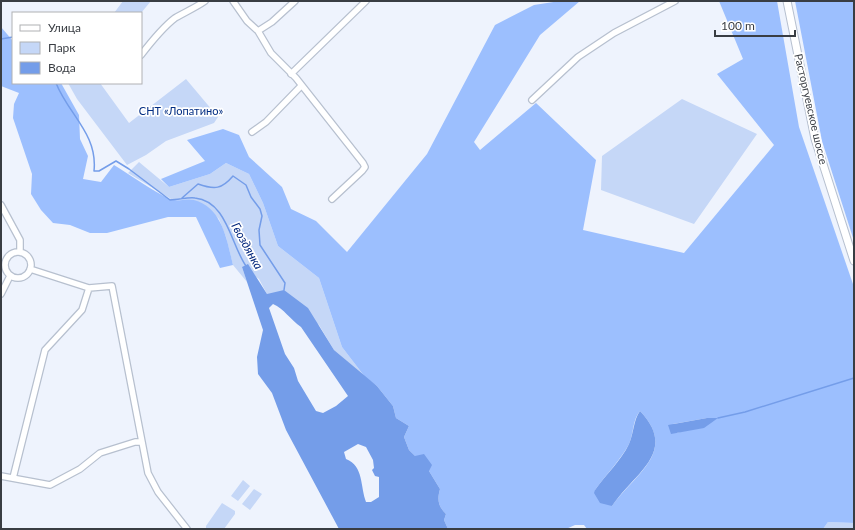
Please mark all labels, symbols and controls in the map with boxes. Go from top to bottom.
legend [12,12,142,84]
scale bar [715,12,795,38]
text: 100 m [721,18,755,33]
text: Улица [48,20,81,35]
text: Парк [48,40,76,55]
street label: Расторгуевское шоссе [792,52,831,166]
text: Вода [48,60,76,75]
park label: СНТ «Лопатино» [139,104,223,117]
water label: Гвоздянка [228,220,266,272]

